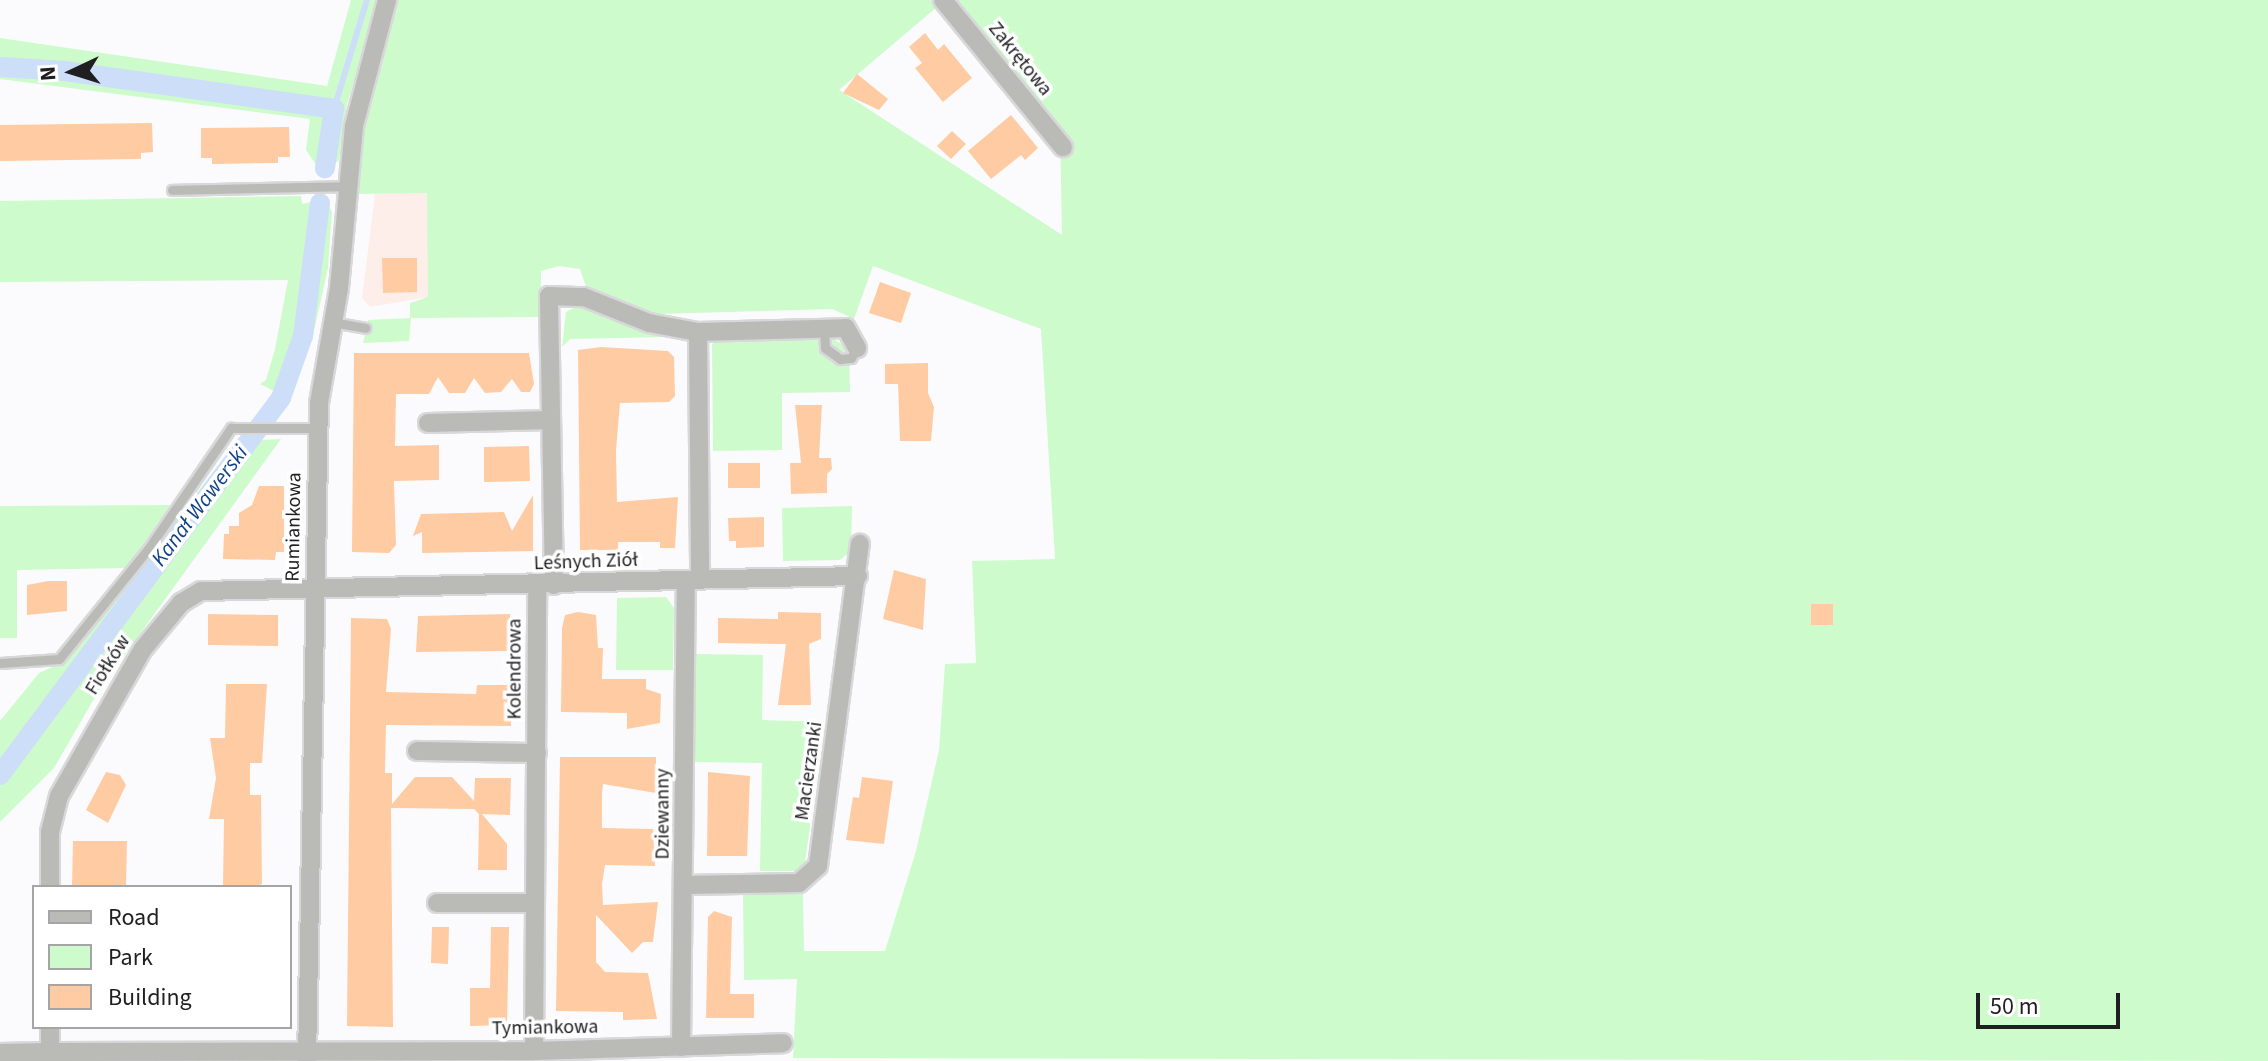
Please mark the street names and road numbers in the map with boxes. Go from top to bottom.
street label: Zakrętowa [983,17,1057,101]
street label: Rumiankowa [281,472,307,582]
street label: Leśnych Ziół [533,548,639,576]
street label: Kolendrowa [503,618,527,720]
street label: Fiołków [80,631,136,699]
street label: Macierzanki [790,720,828,822]
street label: Dziewanny [651,768,675,860]
street label: Tymiankowa [492,1015,598,1041]

